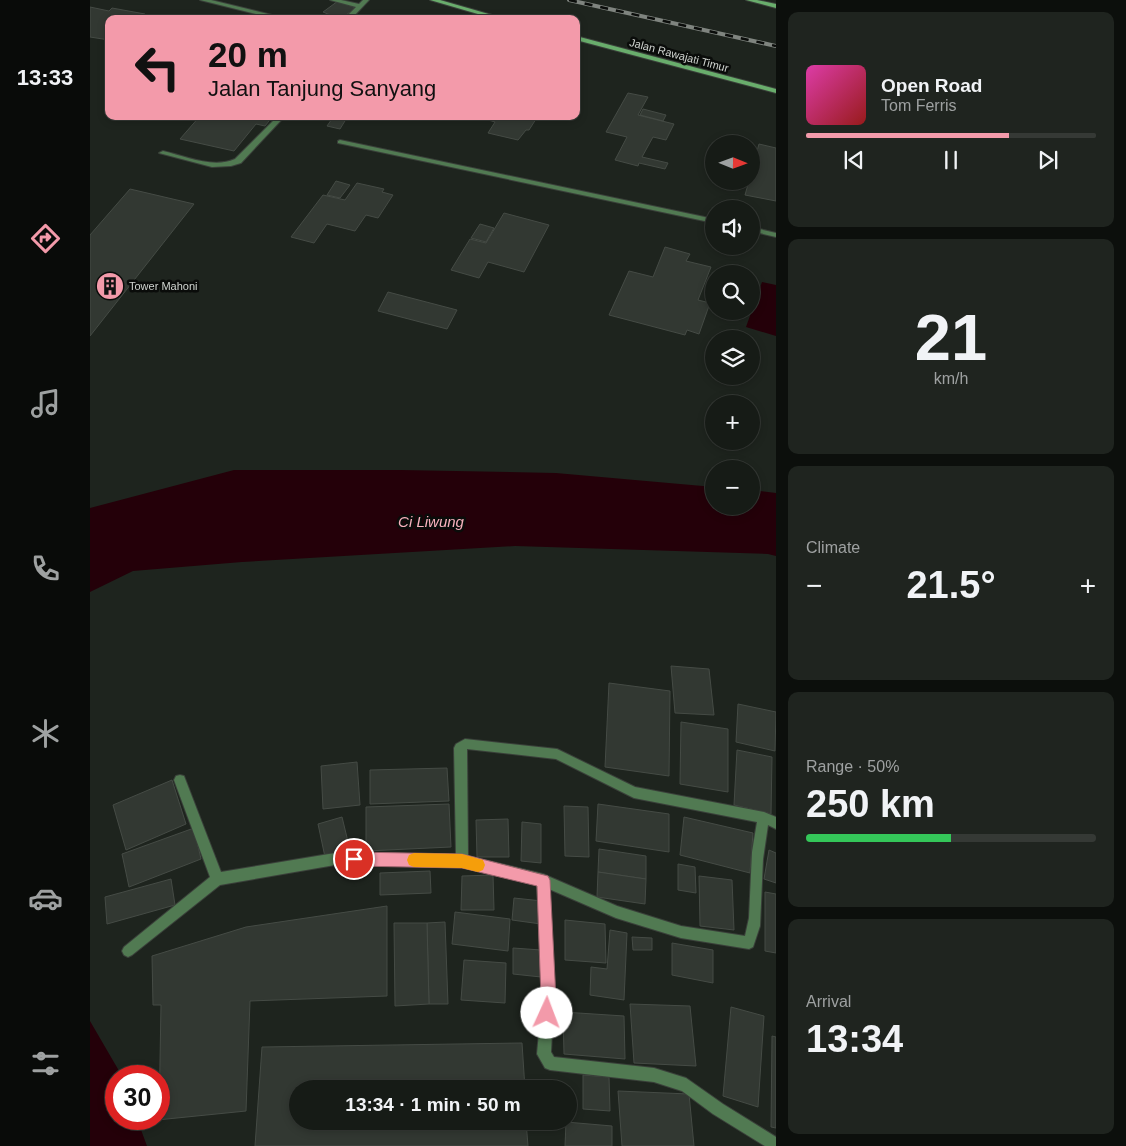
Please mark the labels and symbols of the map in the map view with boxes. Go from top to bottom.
street label: Jalan Rawajati Timur [628,36,730,74]
north arrow [705,135,760,190]
building icon: Tower Mahoni [95,271,125,301]
place label: Tower Mahoni [129,280,197,292]
water label: Ci Liwung [398,513,465,530]
pin [333,838,375,880]
position arrow [520,986,572,1038]
speed limit sign: 30 [105,1065,170,1130]

